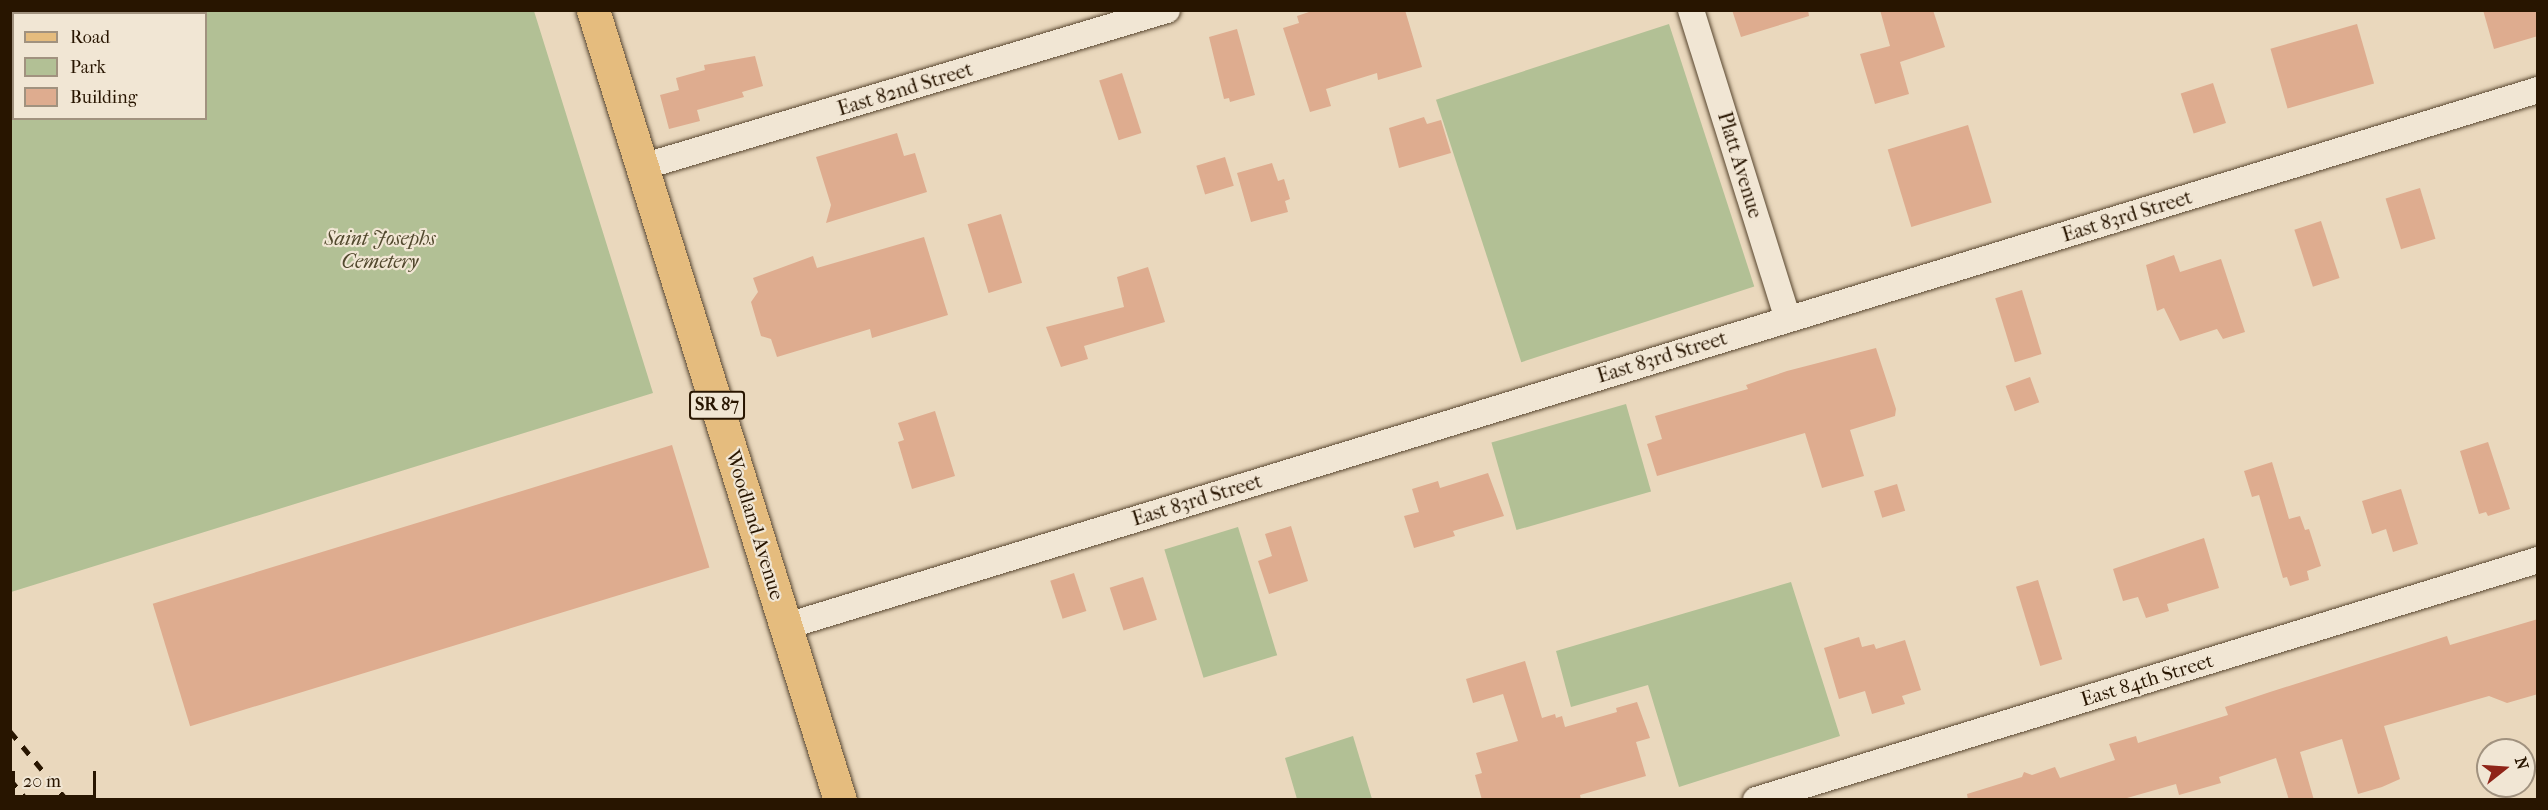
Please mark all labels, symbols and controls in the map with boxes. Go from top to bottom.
legend [12,12,207,120]
text: Road [70,27,110,48]
text: Park [70,57,106,78]
street label: East 82nd Street [835,57,975,121]
text: Building [70,87,137,108]
street label: Platt Avenue [1712,109,1768,221]
street label: East 83rd Street [2059,185,2195,247]
park label: Saint Josephs Cemetery [324,226,436,273]
street label: East 83rd Street [1594,326,1730,388]
road number: SR 87 [688,390,746,420]
street label: Woodland Avenue [721,447,789,603]
street label: East 83rd Street [1129,469,1265,531]
street label: East 84th Street [2078,648,2216,712]
north arrow [2476,738,2536,798]
text: N [2511,755,2533,772]
scale bar [15,759,99,797]
text: 20 m [23,771,61,792]

